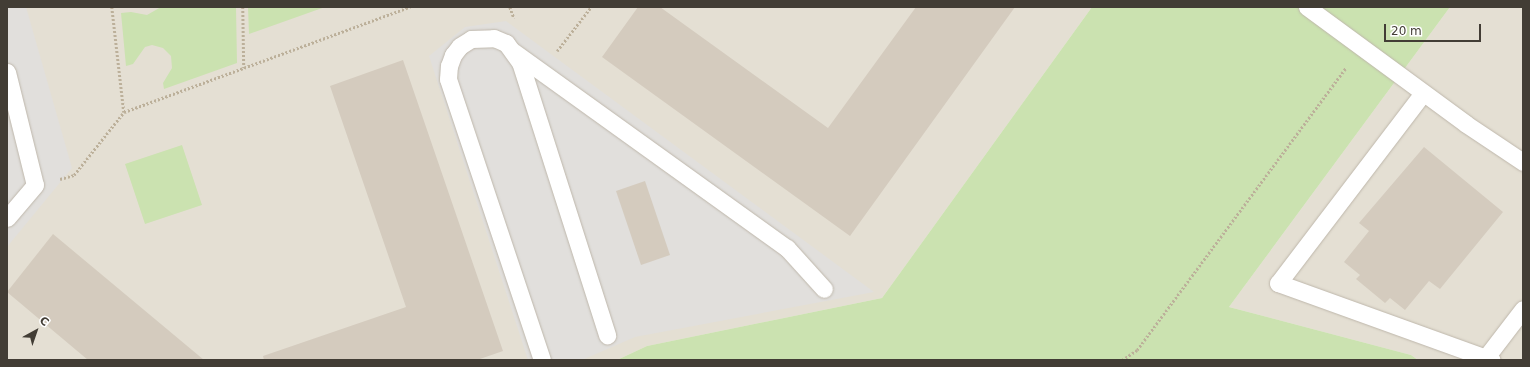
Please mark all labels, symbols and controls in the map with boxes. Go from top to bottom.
scale bar [1386,16,1483,42]
text: 20 m [1391,24,1422,38]
north arrow [16,311,56,351]
text: С [37,314,51,329]

